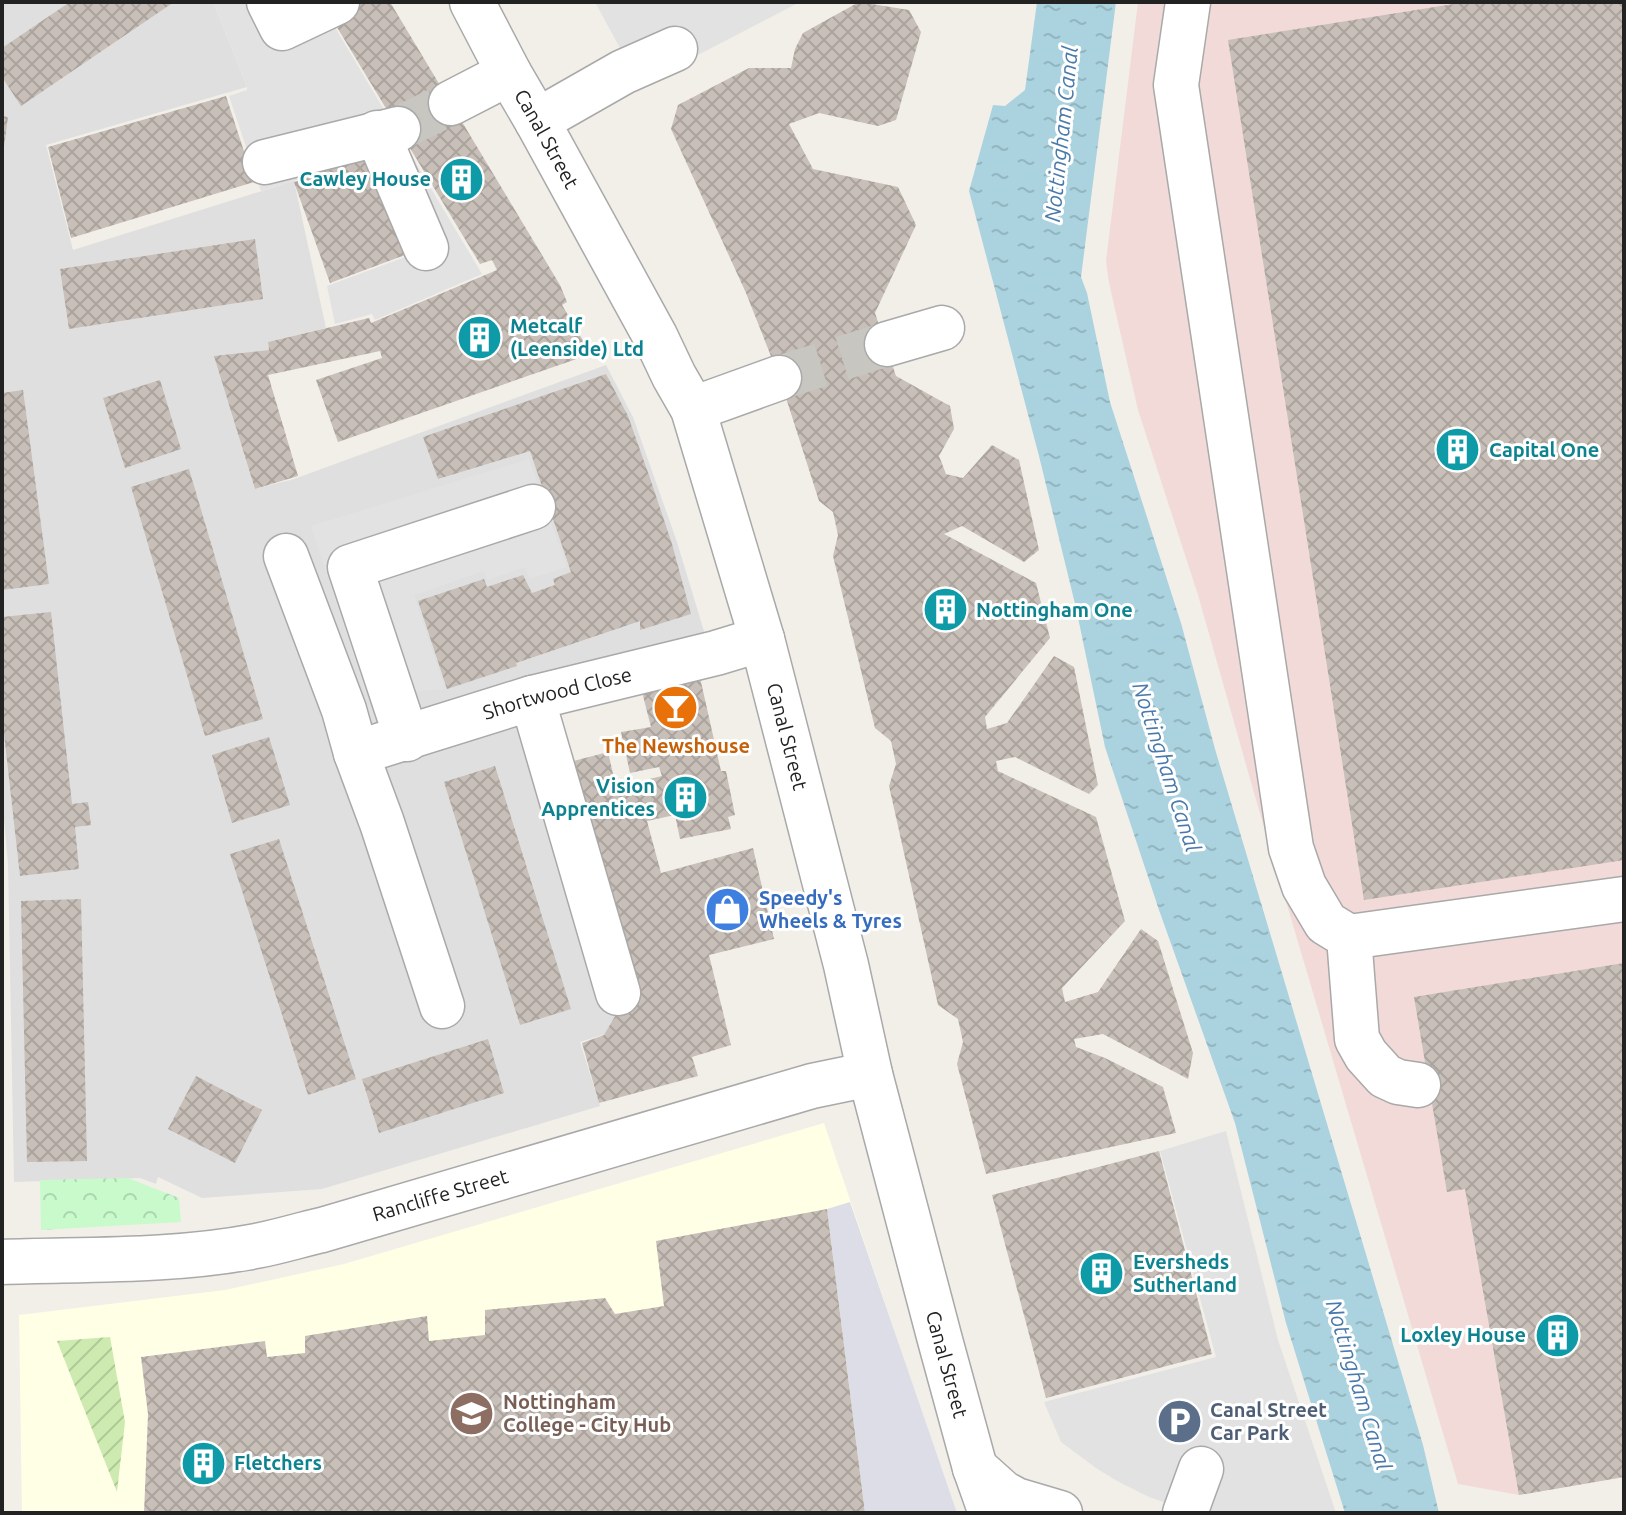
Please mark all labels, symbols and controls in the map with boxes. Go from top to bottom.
water label: Nottingham Canal [1039,45,1082,223]
street label: Canal Street [510,85,584,192]
building icon: Cawley House [438,155,486,203]
place label: Cawley House [300,167,431,190]
building icon: Metcalf (Leenside) Ltd [455,313,503,361]
place label: Metcalf (Leenside) Ltd [510,314,644,360]
building icon: Capital One [1434,426,1482,474]
place label: Capital One [1489,438,1599,461]
building icon: Nottingham One [921,586,969,634]
place label: Nottingham One [976,598,1133,621]
street label: Shortwood Close [480,662,634,724]
water label: Nottingham Canal [1128,679,1207,855]
street label: Canal Street [763,680,812,793]
bar icon: The Newshouse [652,683,700,731]
place label: The Newshouse [602,734,750,757]
place label: Vision Apprentices [541,774,655,820]
building icon: Vision Apprentices [662,774,710,822]
shop icon: Speedy's Wheels & Tyres [704,886,752,934]
place label: Speedy's Wheels & Tyres [759,886,902,932]
street label: Rancliffe Street [370,1164,511,1226]
building icon: Eversheds Sutherland [1078,1250,1126,1298]
place label: Eversheds Sutherland [1133,1250,1237,1296]
water label: Nottingham Canal [1322,1297,1397,1473]
street label: Canal Street [922,1308,973,1420]
building icon: Loxley House [1533,1311,1581,1359]
place label: Loxley House [1400,1323,1526,1346]
school or university icon: Nottingham College - City Hub [448,1390,496,1438]
place label: Nottingham College - City Hub [503,1390,671,1436]
parking icon: Canal Street Car Park [1155,1398,1203,1446]
place label: Canal Street Car Park [1210,1398,1327,1444]
building icon: Fletchers [179,1439,227,1487]
place label: Fletchers [234,1451,322,1474]

